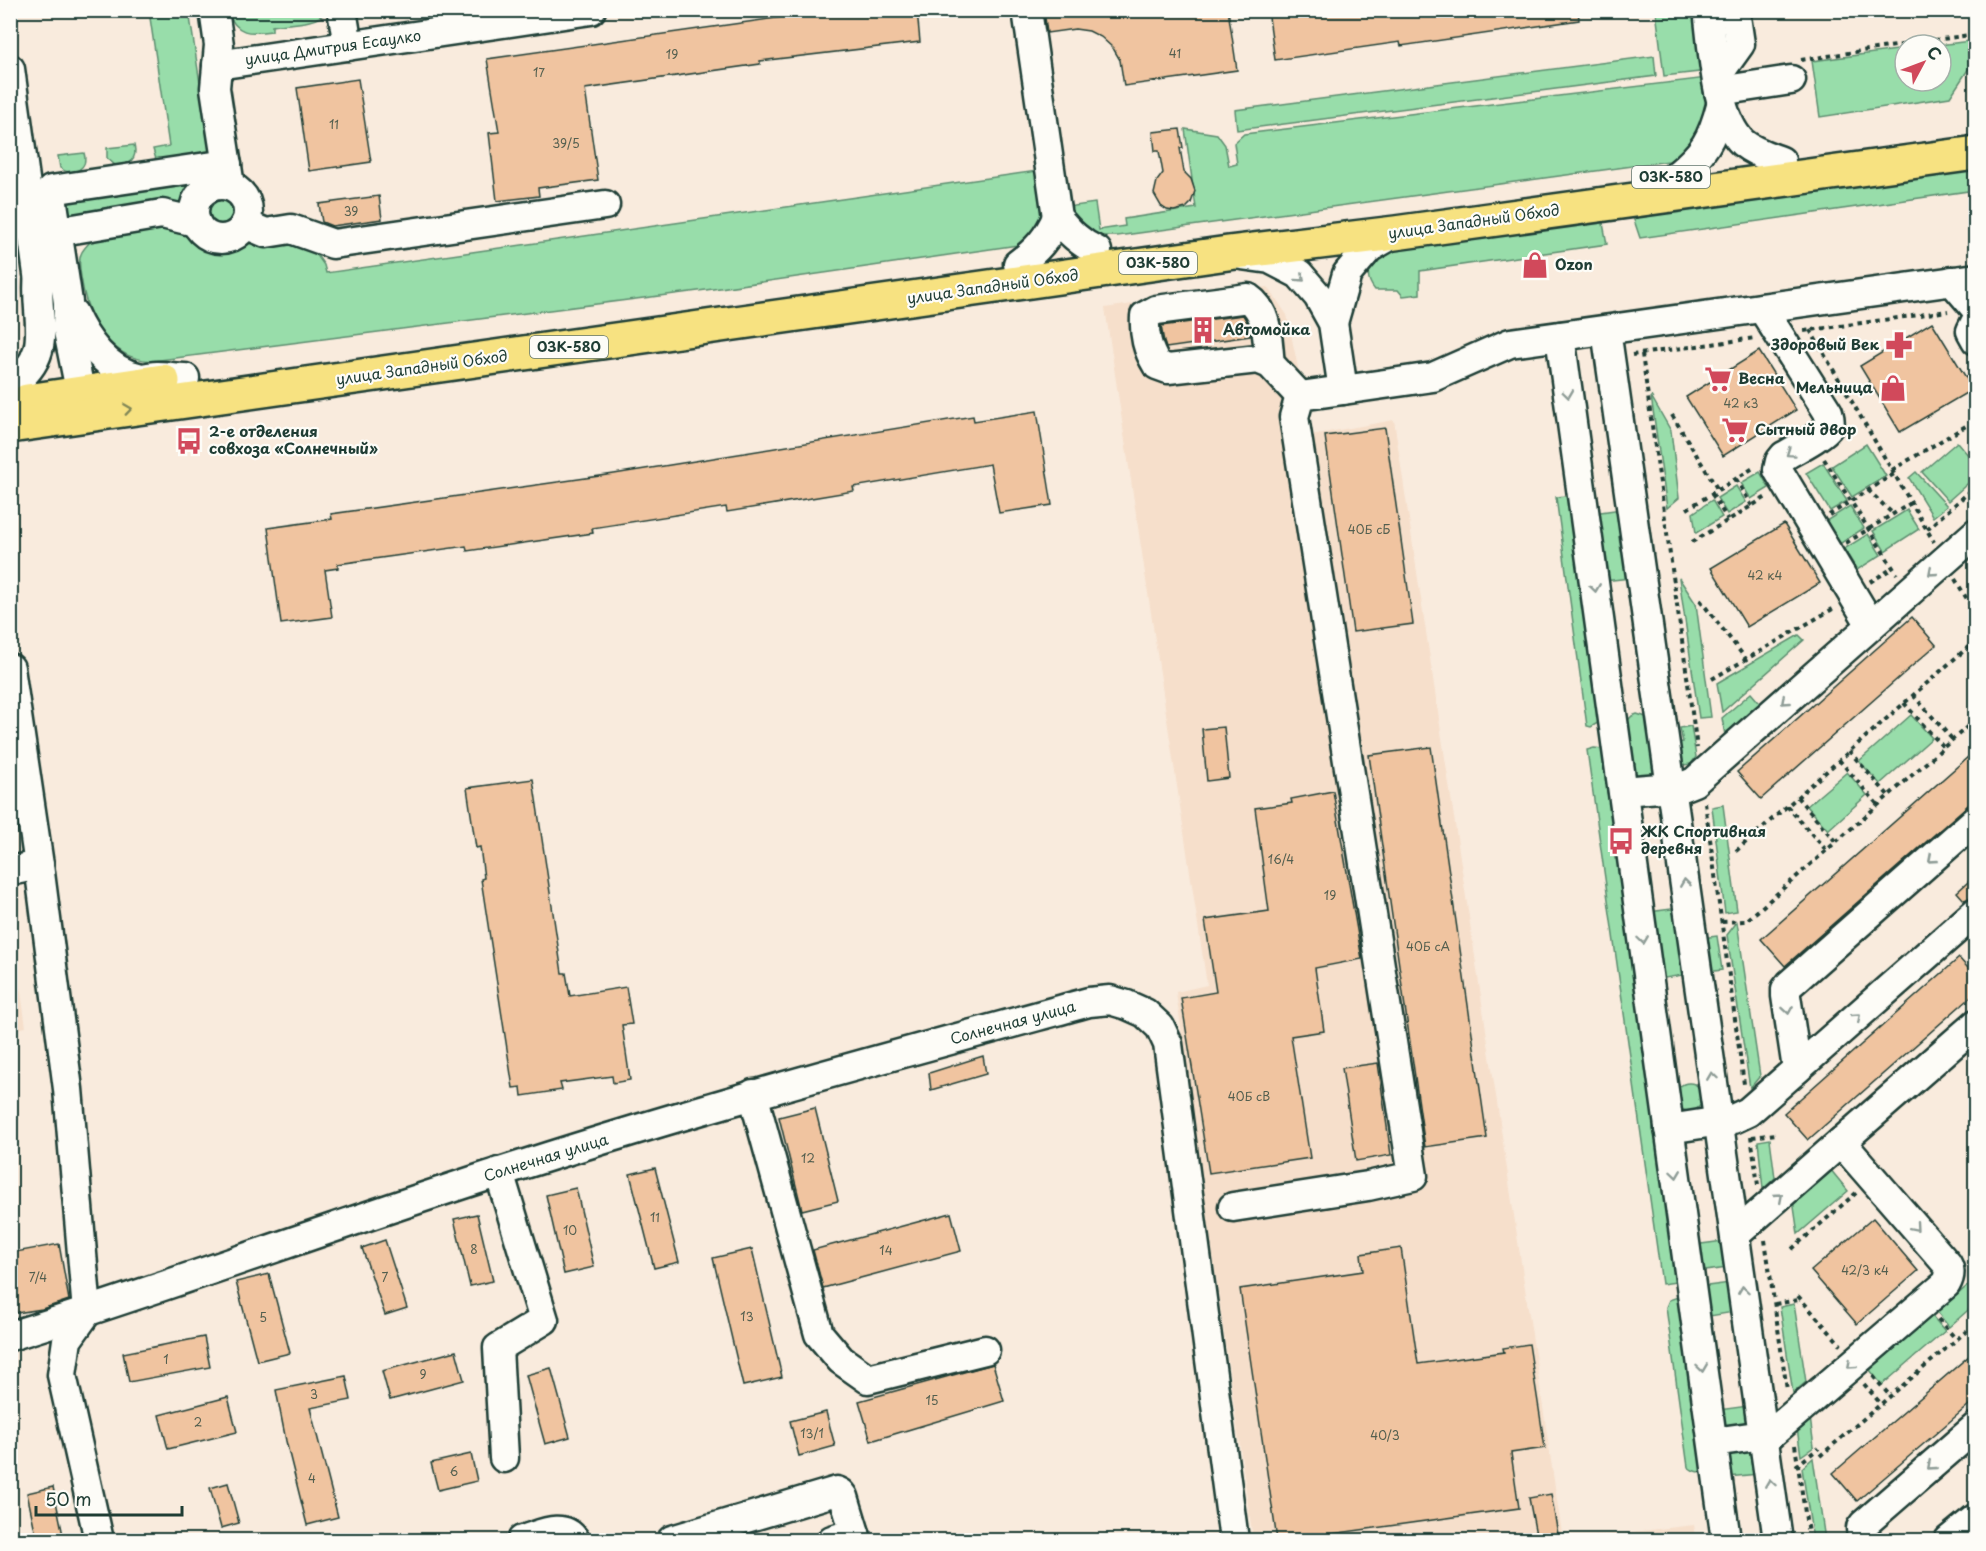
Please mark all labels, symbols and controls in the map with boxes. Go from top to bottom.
street label: улица Дмитрия Есаулко [243,23,422,70]
north arrow [1893,33,1953,93]
text: С [1922,40,1948,65]
house number: 41 [1169,44,1181,62]
house number: 19 [666,45,678,63]
house number: 17 [533,63,545,81]
house number: 11 [329,115,339,133]
house number: 39/5 [552,134,580,152]
road number: 03К-580 [1632,166,1710,188]
street label: улица Западный Обход [1387,197,1561,244]
house number: 39 [344,202,358,220]
shop icon: Ozon [1520,250,1550,280]
road number: 03К-580 [1119,252,1197,274]
place label: Ozon [1555,252,1593,275]
street label: улица Западный Обход [906,262,1080,309]
one-way arrow [1294,271,1304,282]
building icon: Автомойка [1188,315,1218,345]
place label: Автомойка [1223,317,1310,340]
pharmacy icon: Здоровый Век [1884,330,1914,360]
place label: Здоровый Век [1770,332,1879,355]
road number: 03К-580 [530,336,608,358]
street label: улица Западный Обход [335,343,509,390]
supermarket icon: Весна [1703,364,1733,394]
place label: Весна [1738,366,1785,389]
shop icon: Мельница [1878,373,1908,403]
place label: Мельница [1796,375,1874,398]
one-way arrow [1561,390,1574,399]
house number: 42 к3 [1724,394,1759,412]
one-way arrow [124,404,133,416]
supermarket icon: Сытный двор [1720,415,1750,445]
place label: Сытный двор [1755,417,1856,440]
place label: 2-е отделения совхоза «Солнечный» [209,419,378,459]
bus stop icon: 2-е отделения совхоза «Солнечный» [174,426,204,456]
one-way arrow [1786,446,1797,457]
house number: 40Б сБ [1348,520,1390,538]
one-way arrow [1928,565,1938,576]
house number: 42 к4 [1748,566,1783,584]
one-way arrow [1588,583,1600,592]
one-way arrow [1781,694,1792,705]
place label: ЖК Спортивная деревня [1640,819,1766,859]
bus stop icon: ЖК Спортивная деревня [1606,826,1636,856]
house number: 16/4 [1268,850,1294,868]
one-way arrow [1928,852,1938,863]
one-way arrow [1679,878,1691,887]
house number: 19 [1324,886,1336,904]
one-way arrow [1637,935,1649,944]
house number: 40Б сА [1406,937,1450,955]
street label: Солнечная улица [947,994,1078,1049]
one-way arrow [1781,1005,1793,1014]
one-way arrow [1850,1013,1860,1024]
one-way arrow [1707,1071,1719,1080]
house number: 40Б сВ [1228,1087,1270,1105]
street label: Солнечная улица [480,1127,611,1186]
house number: 12 [801,1149,815,1167]
one-way arrow [1669,1170,1681,1179]
one-way arrow [1772,1193,1783,1204]
house number: 11 [650,1208,660,1226]
one-way arrow [1907,1220,1918,1231]
house number: 10 [563,1221,577,1239]
house number: 8 [470,1240,478,1258]
house number: 14 [879,1241,893,1259]
house number: 42/3 к4 [1841,1261,1889,1279]
house number: 7/4 [29,1268,47,1286]
house number: 7 [382,1268,389,1286]
one-way arrow [1737,1285,1749,1294]
house number: 13 [740,1307,754,1325]
house number: 5 [259,1308,267,1326]
house number: 1 [163,1350,169,1368]
one-way arrow [1847,1358,1858,1369]
one-way arrow [1696,1363,1708,1372]
house number: 9 [419,1365,427,1383]
house number: 3 [310,1385,318,1403]
house number: 15 [925,1391,939,1409]
house number: 2 [194,1413,202,1431]
house number: 13/1 [800,1424,824,1442]
house number: 40/3 [1370,1426,1400,1444]
one-way arrow [1927,1459,1938,1470]
house number: 6 [450,1462,458,1480]
house number: 4 [308,1469,316,1487]
one-way arrow [1765,1478,1777,1487]
scale bar [36,1479,182,1517]
text: 50 m [45,1485,92,1512]

